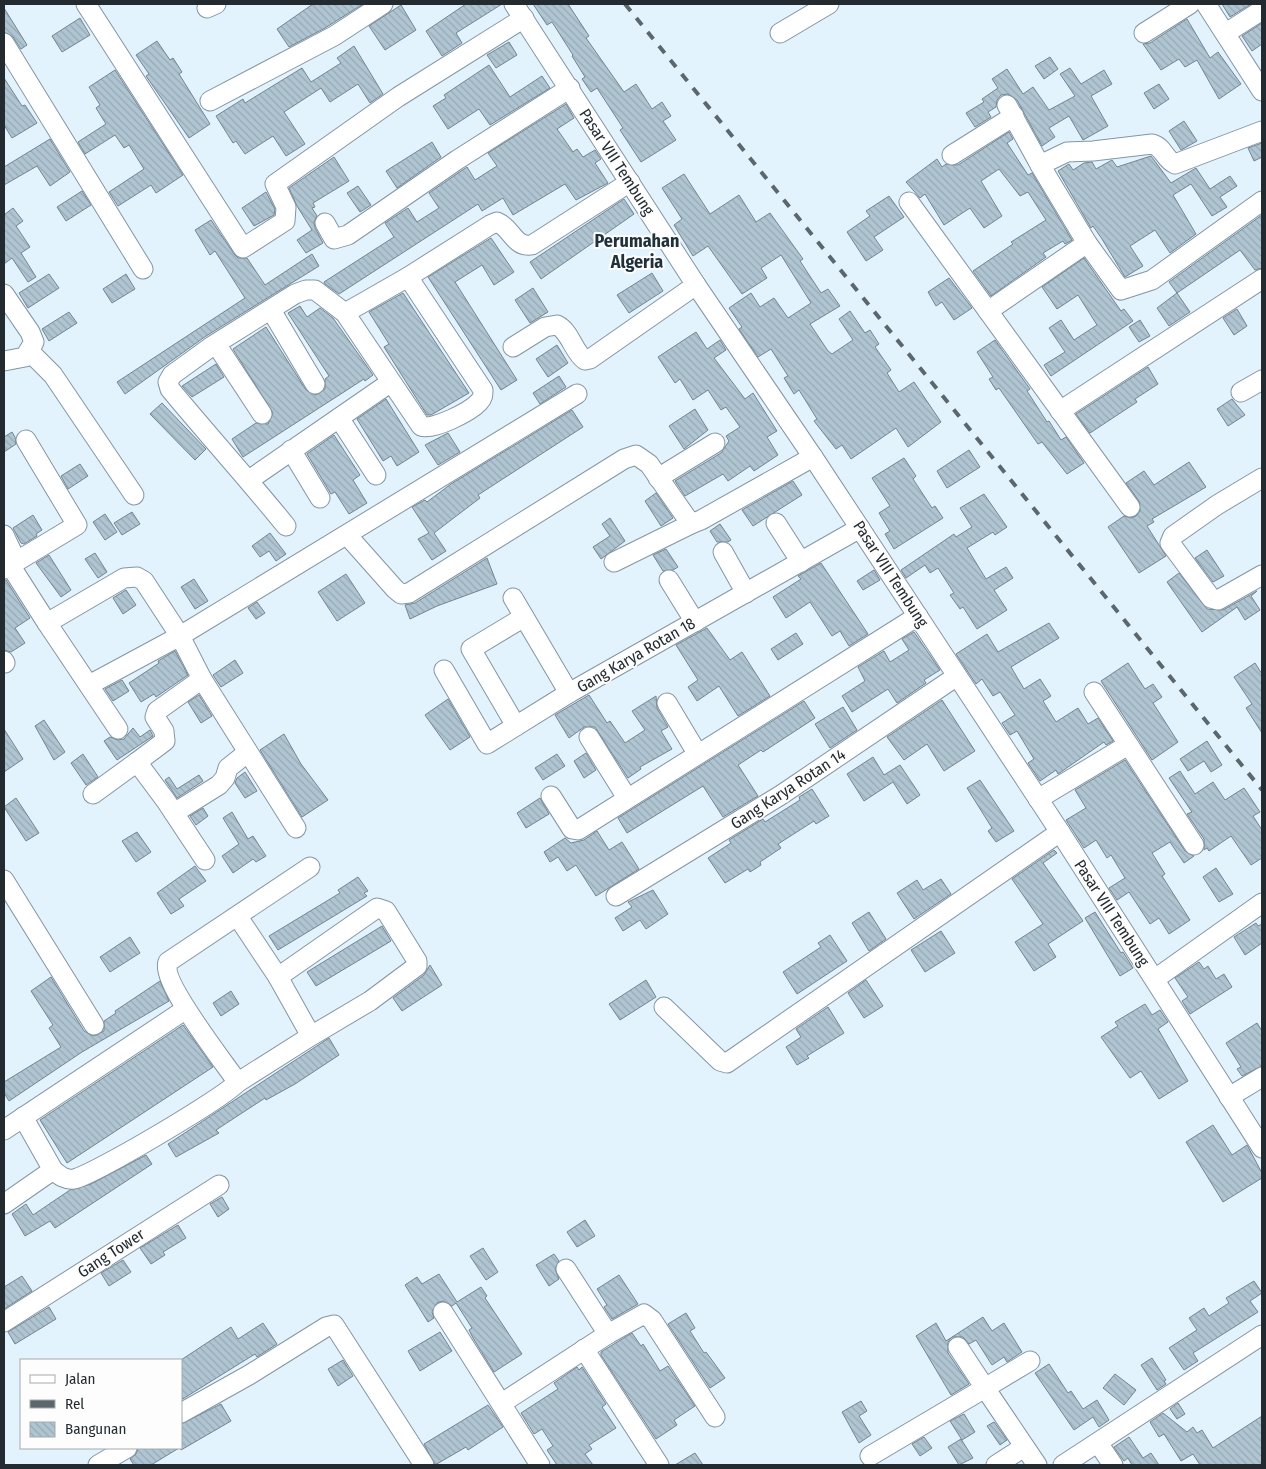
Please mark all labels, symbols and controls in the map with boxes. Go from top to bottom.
street label: Pasar VIII Tembung [575,105,659,219]
district label: Perumahan Algeria [595,230,679,273]
street label: Pasar VIII Tembung [849,517,933,631]
street label: Gang Karya Rotan 18 [574,613,698,697]
street label: Gang Karya Rotan 14 [727,745,849,833]
street label: Pasar VIII Tembung [1070,856,1154,970]
street label: Gang Tower [74,1224,148,1282]
legend [20,1359,182,1449]
text: Jalan [65,1370,95,1388]
text: Rel [65,1395,84,1413]
text: Bangunan [65,1420,126,1438]

